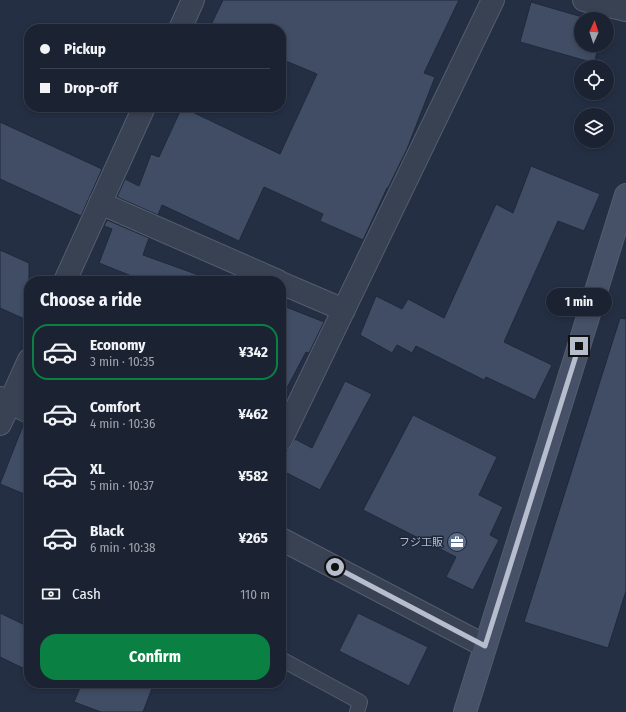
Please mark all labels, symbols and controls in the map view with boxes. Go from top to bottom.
north arrow [574,12,614,52]
map controls [574,12,614,148]
text: Pickup [64,40,106,58]
button: locate [574,60,614,100]
text: Drop-off [64,79,118,97]
button: layers [574,108,614,148]
callout: 1 min [546,288,612,316]
text: Choose a ride [40,289,142,311]
text: 1 min [565,294,593,309]
icon: car [42,334,78,370]
text: Economy [90,336,145,354]
route end [570,337,588,355]
text: ¥342 [239,343,268,361]
text: 3 min · 10:35 [90,354,154,369]
icon: car [42,396,78,432]
text: Comfort [90,398,141,416]
text: ¥462 [238,405,268,423]
text: 4 min · 10:36 [90,416,155,431]
icon: car [42,458,78,494]
text: XL [90,460,105,478]
text: ¥582 [238,467,268,485]
text: 5 min · 10:37 [90,478,154,493]
icon: car [42,520,78,556]
text: Black [90,522,124,540]
text: ¥265 [238,529,268,547]
office icon: フジ工販 [446,531,468,553]
place label: フジ工販 [399,536,443,549]
text: 6 min · 10:38 [90,540,156,555]
route start [326,558,344,576]
icon: cash [40,583,62,605]
text: Cash [72,585,101,603]
text: 110 m [240,587,270,602]
button: Confirm [40,634,270,680]

